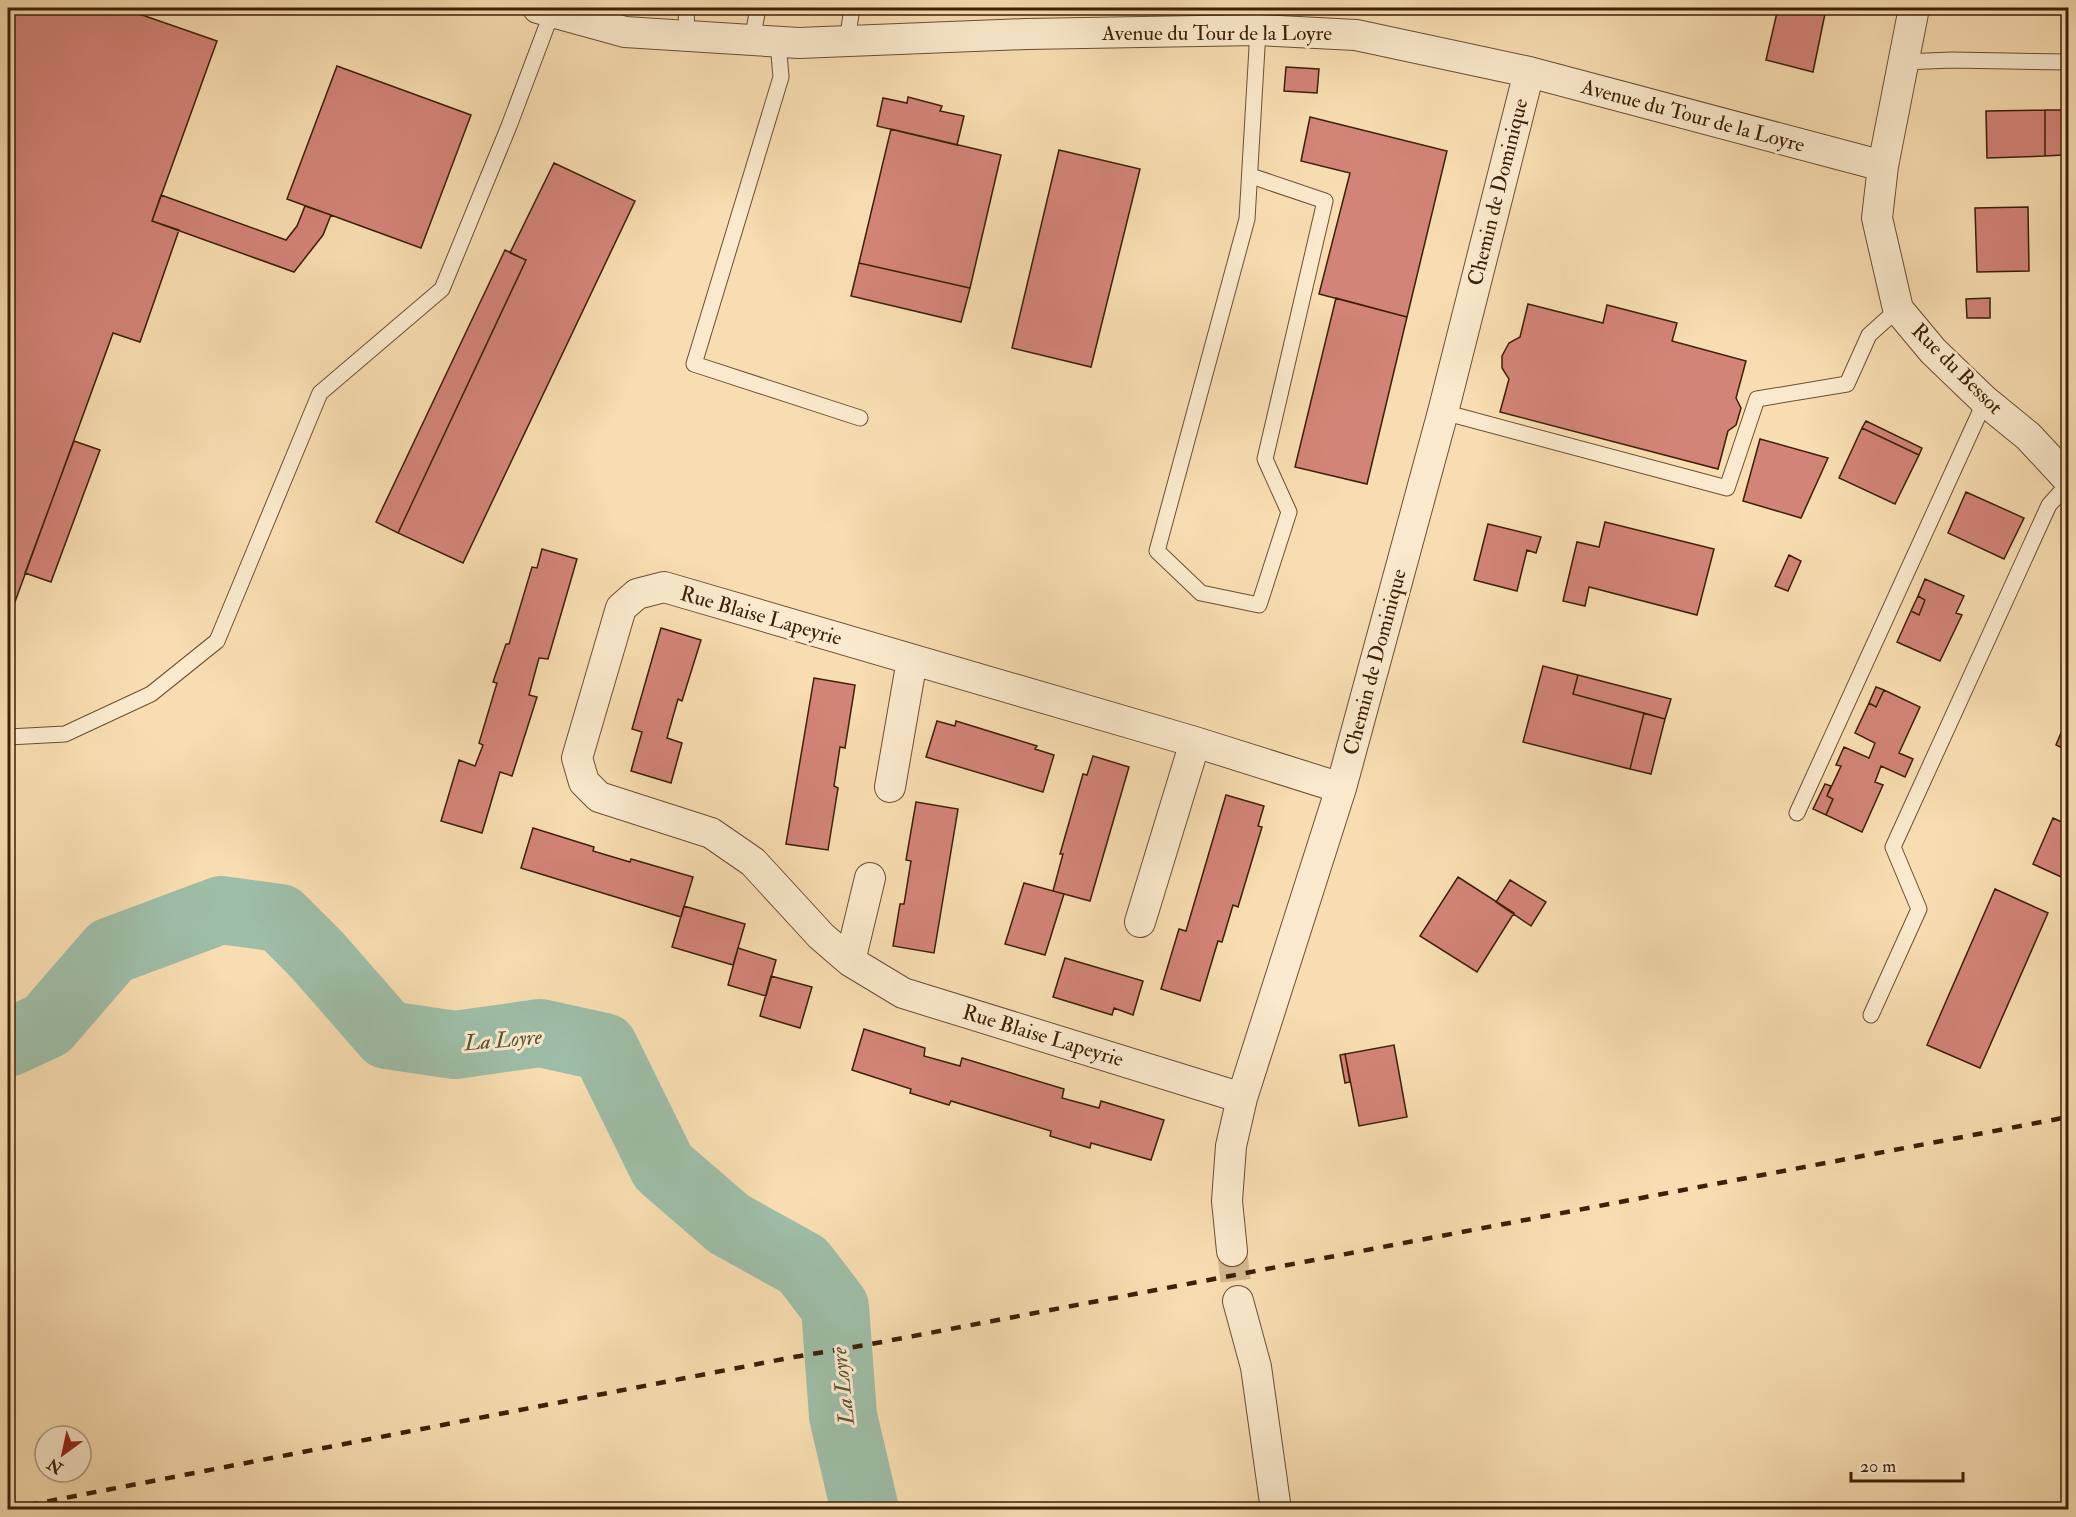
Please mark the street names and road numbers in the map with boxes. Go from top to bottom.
street label: Avenue du Tour de la Loyre [1101,20,1332,47]
street label: Avenue du Tour de la Loyre [1577,73,1808,159]
street label: Chemin de Dominique [1462,95,1534,288]
street label: Rue du Bessot [1906,318,2009,421]
street label: Chemin de Dominique [1337,566,1413,758]
street label: Rue Blaise Lapeyrie [677,580,845,652]
street label: Rue Blaise Lapeyrie [959,999,1127,1073]

